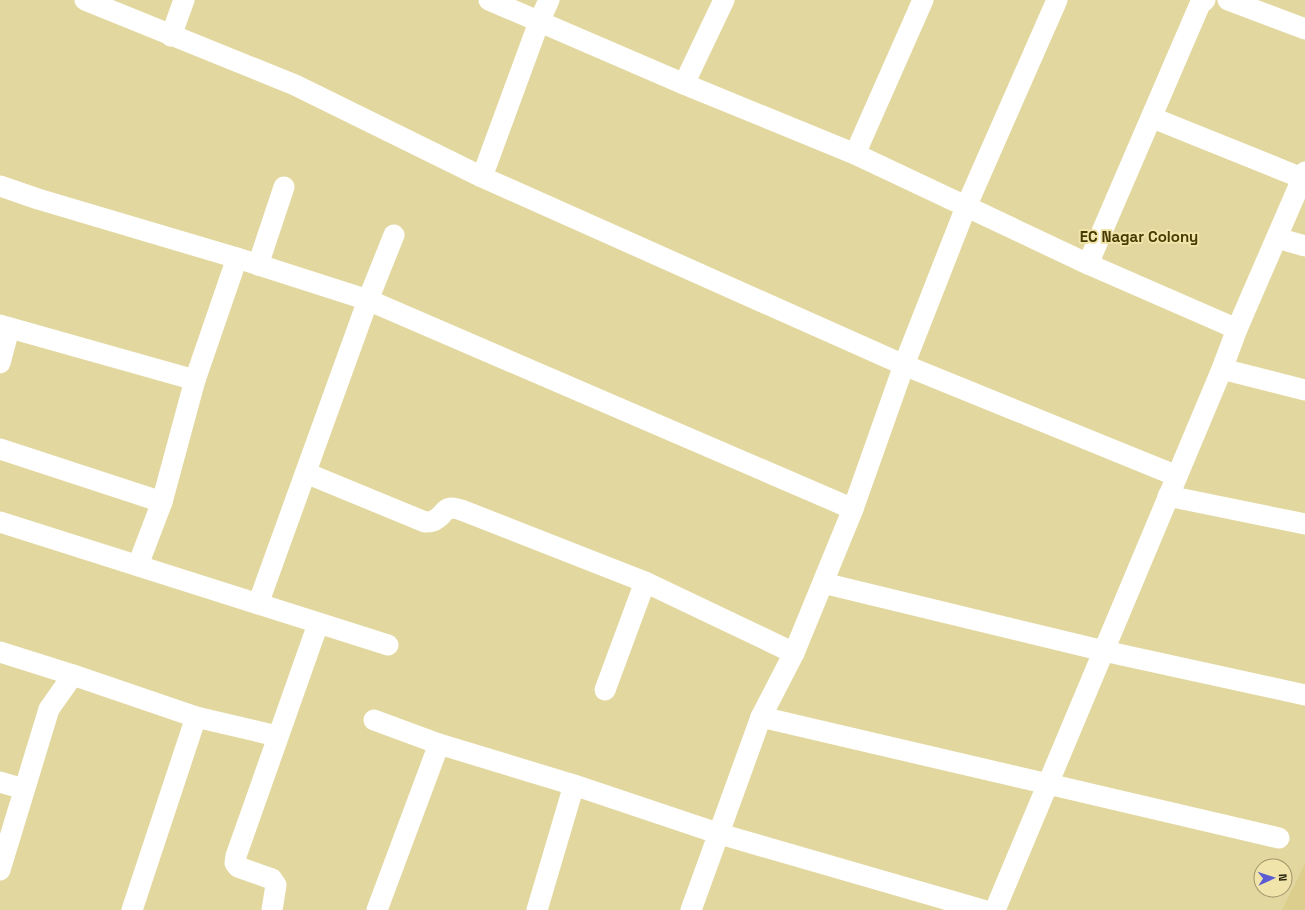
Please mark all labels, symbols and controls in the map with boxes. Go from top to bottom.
district label: EC Nagar Colony [1080,227,1198,246]
north arrow [1253,858,1293,898]
text: N [1276,873,1290,882]

